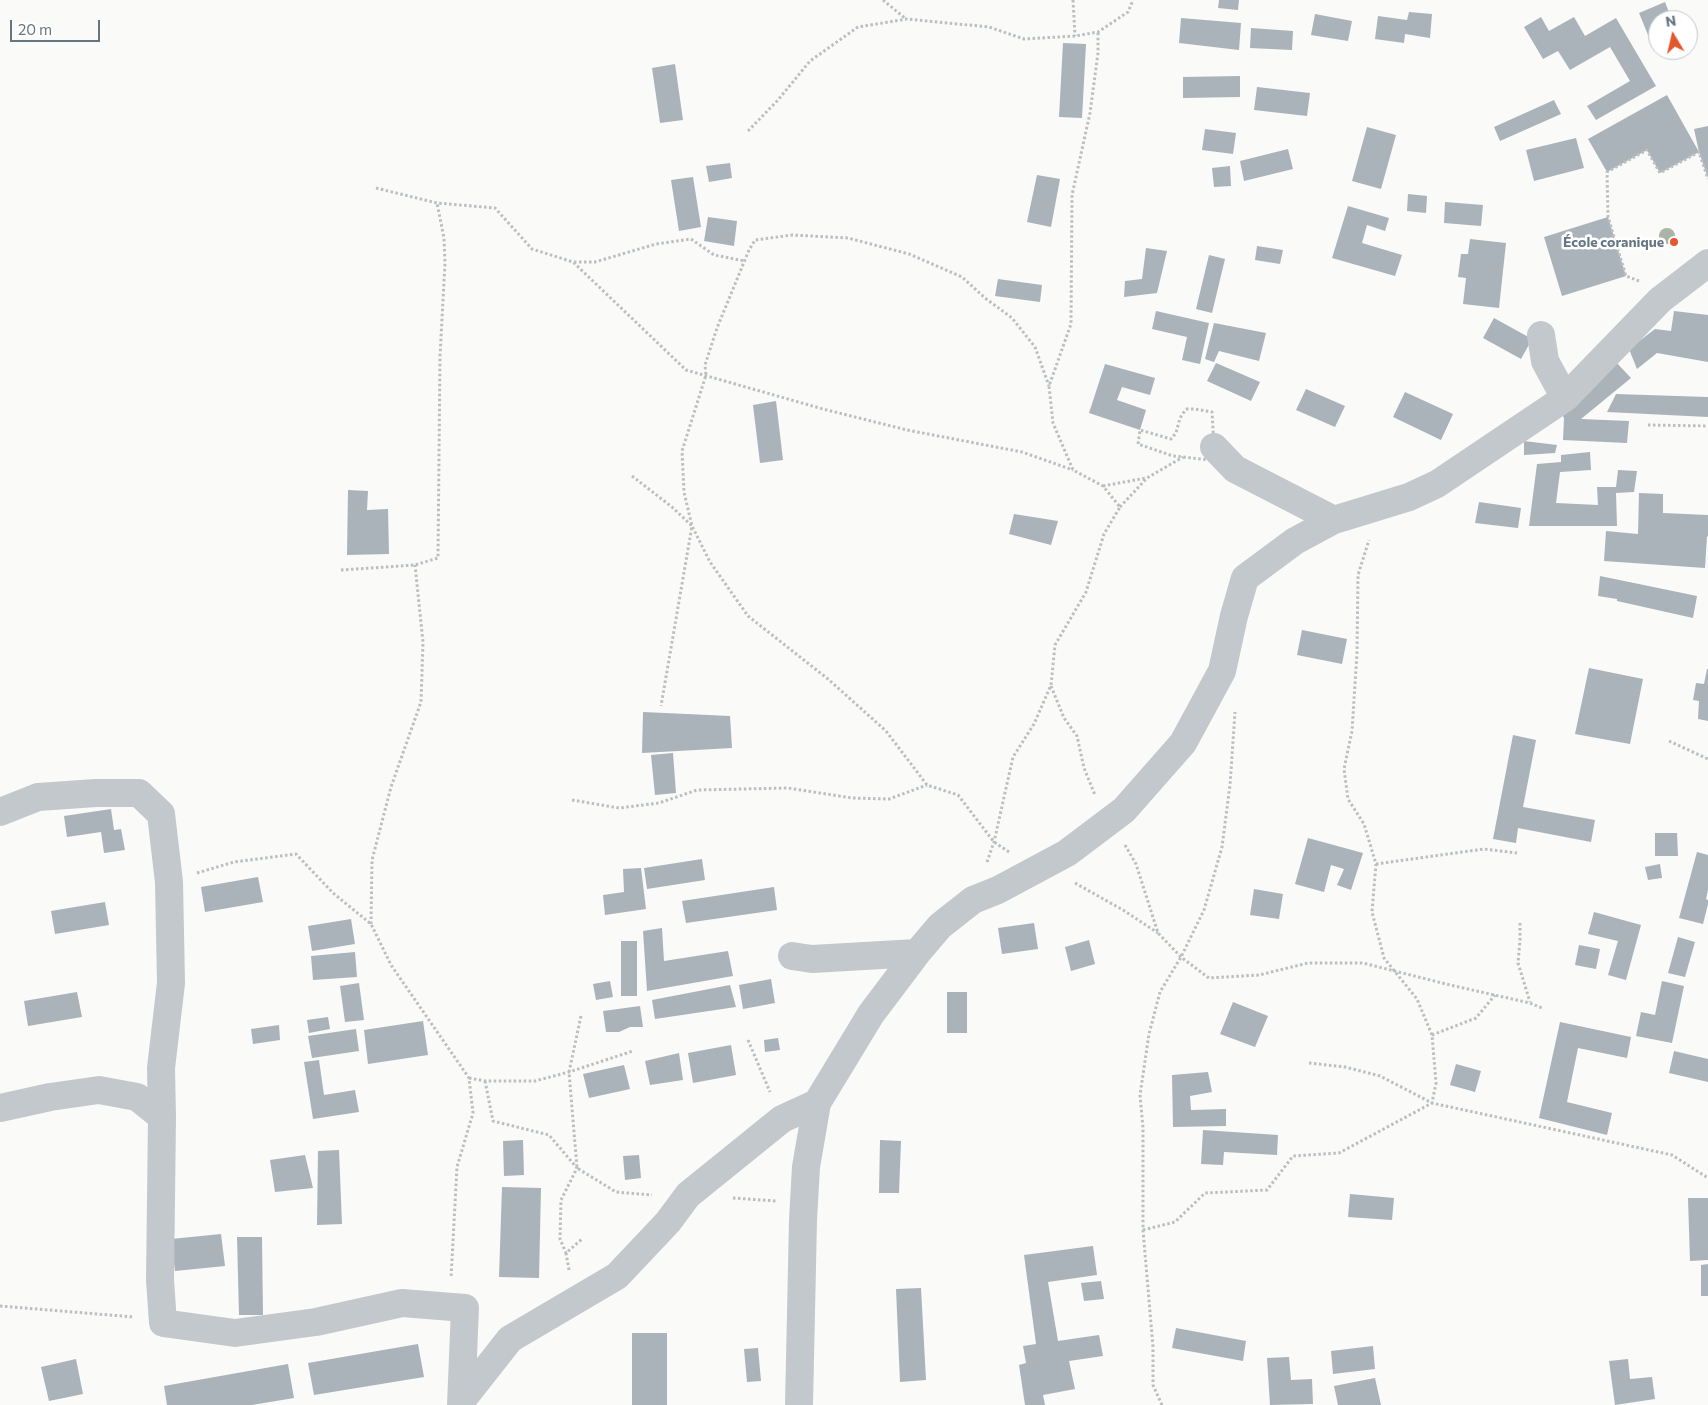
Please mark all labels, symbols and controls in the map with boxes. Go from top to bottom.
scale bar [12,10,102,42]
north arrow [1648,10,1698,60]
text: N [1664,11,1677,30]
text: 20 m [18,20,52,38]
place label: École coranique [1563,234,1664,250]
marker: École coranique [1668,236,1680,248]

